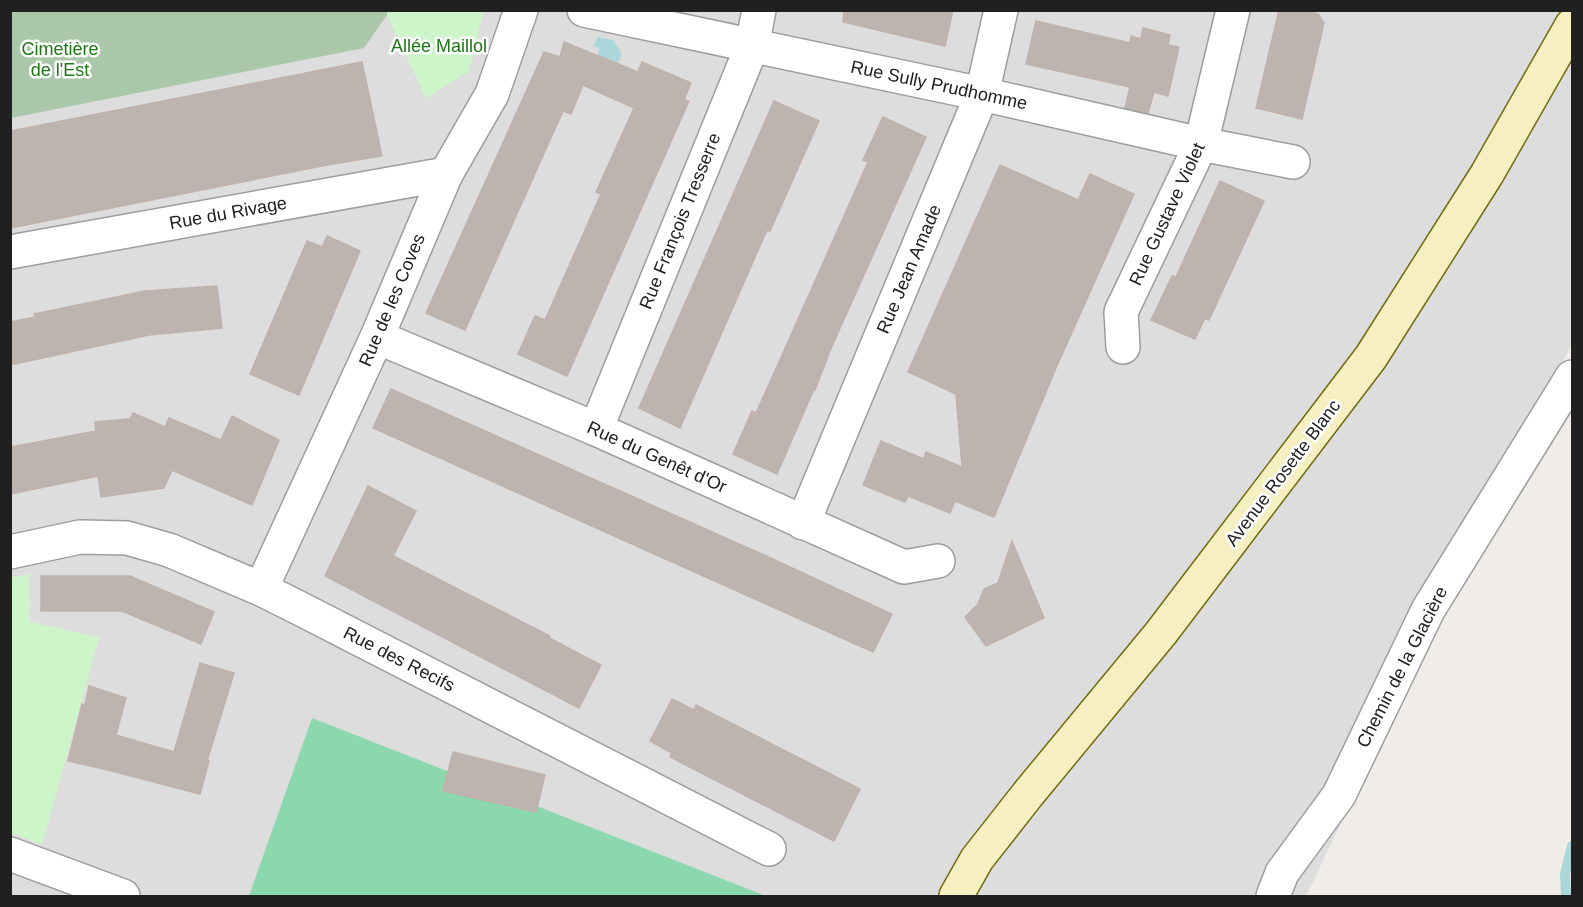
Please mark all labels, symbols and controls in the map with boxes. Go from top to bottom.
park label: Allée Maillol [391,36,487,56]
park label: Cimetière de l'Est [21,39,99,80]
street label: Rue Sully Prudhomme [849,56,1029,114]
street label: Rue François Tresserre [636,130,724,312]
street label: Rue Gustave Violet [1125,140,1209,288]
street label: Rue du Rivage [168,193,288,233]
street label: Rue Jean Amade [873,202,945,336]
street label: Rue de les Coves [355,231,429,369]
street label: Avenue Rosette Blanc [1222,396,1344,550]
street label: Rue du Genêt d'Or [584,417,730,497]
street label: Chemin de la Glacière [1353,583,1451,751]
street label: Rue des Recifs [340,622,458,696]

